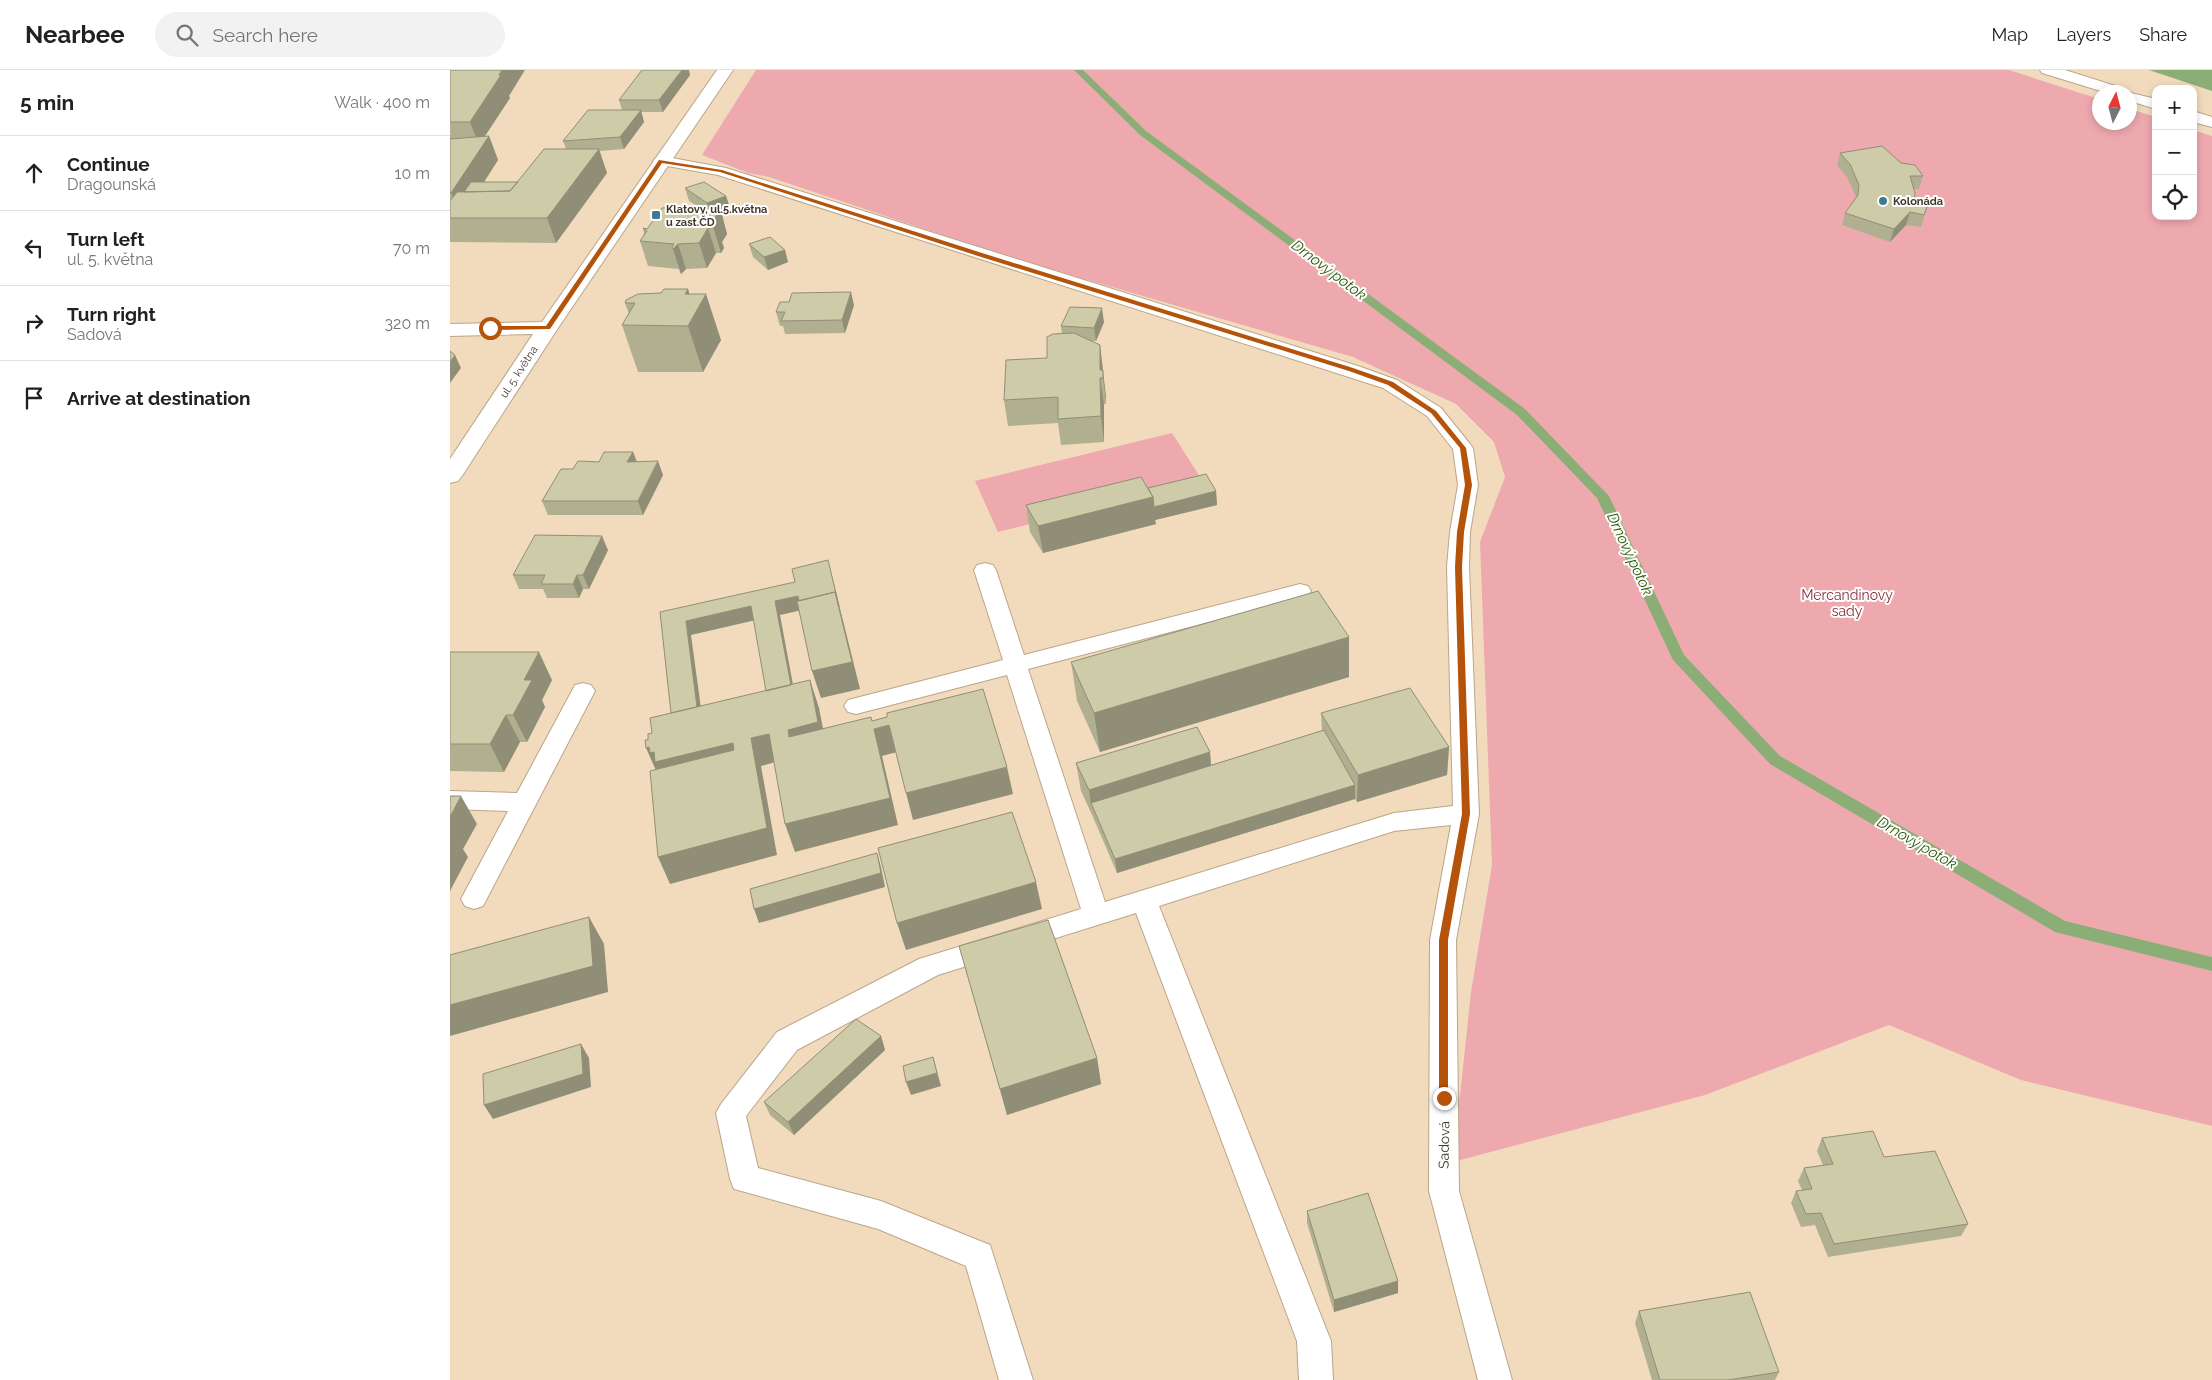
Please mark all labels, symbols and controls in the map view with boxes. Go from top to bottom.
search box [155,12,505,57]
text: Nearbee [25,20,125,49]
icon: search [173,21,201,49]
text: Search here [213,24,318,46]
text: Map [1992,24,2028,45]
text: Layers [2056,24,2111,45]
text: Share [2139,24,2187,45]
north arrow [2092,85,2137,130]
map controls [2152,85,2197,220]
button: + [2152,85,2197,130]
text: 5 min [20,90,74,115]
text: Walk · 400 m [334,93,430,112]
button: − [2152,130,2197,175]
text: Continue [67,153,150,175]
icon: ahead [20,159,48,187]
text: 10 m [395,164,430,183]
text: Dragounská [67,175,156,194]
button: locate [2152,175,2197,220]
marker: Kolonáda [1877,195,1889,207]
place label: Kolonáda [1893,195,1943,208]
place label: Klatovy, ul.5.května u zast.ČD [666,203,767,229]
marker: Klatovy, ul.5.května u zast.ČD [650,209,662,221]
text: Turn left [67,228,144,250]
icon: left [20,234,48,262]
water label: Drnový potok [1288,236,1370,304]
text: 70 m [393,239,430,258]
text: ul. 5. května [67,250,153,269]
text: Turn right [67,303,156,325]
icon: right [20,309,48,337]
text: 320 m [385,314,430,333]
route start [479,317,502,340]
text: Sadová [67,325,122,344]
street label: ul. 5. května [497,344,541,400]
icon: arrive [20,384,48,412]
text: Arrive at destination [67,387,251,409]
water label: Drnový potok [1603,510,1657,598]
park label: Mercandinovy sady [1801,587,1893,619]
water label: Drnový potok [1874,813,1960,873]
route end [1433,1087,1456,1110]
street label: Sadová [1436,1121,1452,1169]

